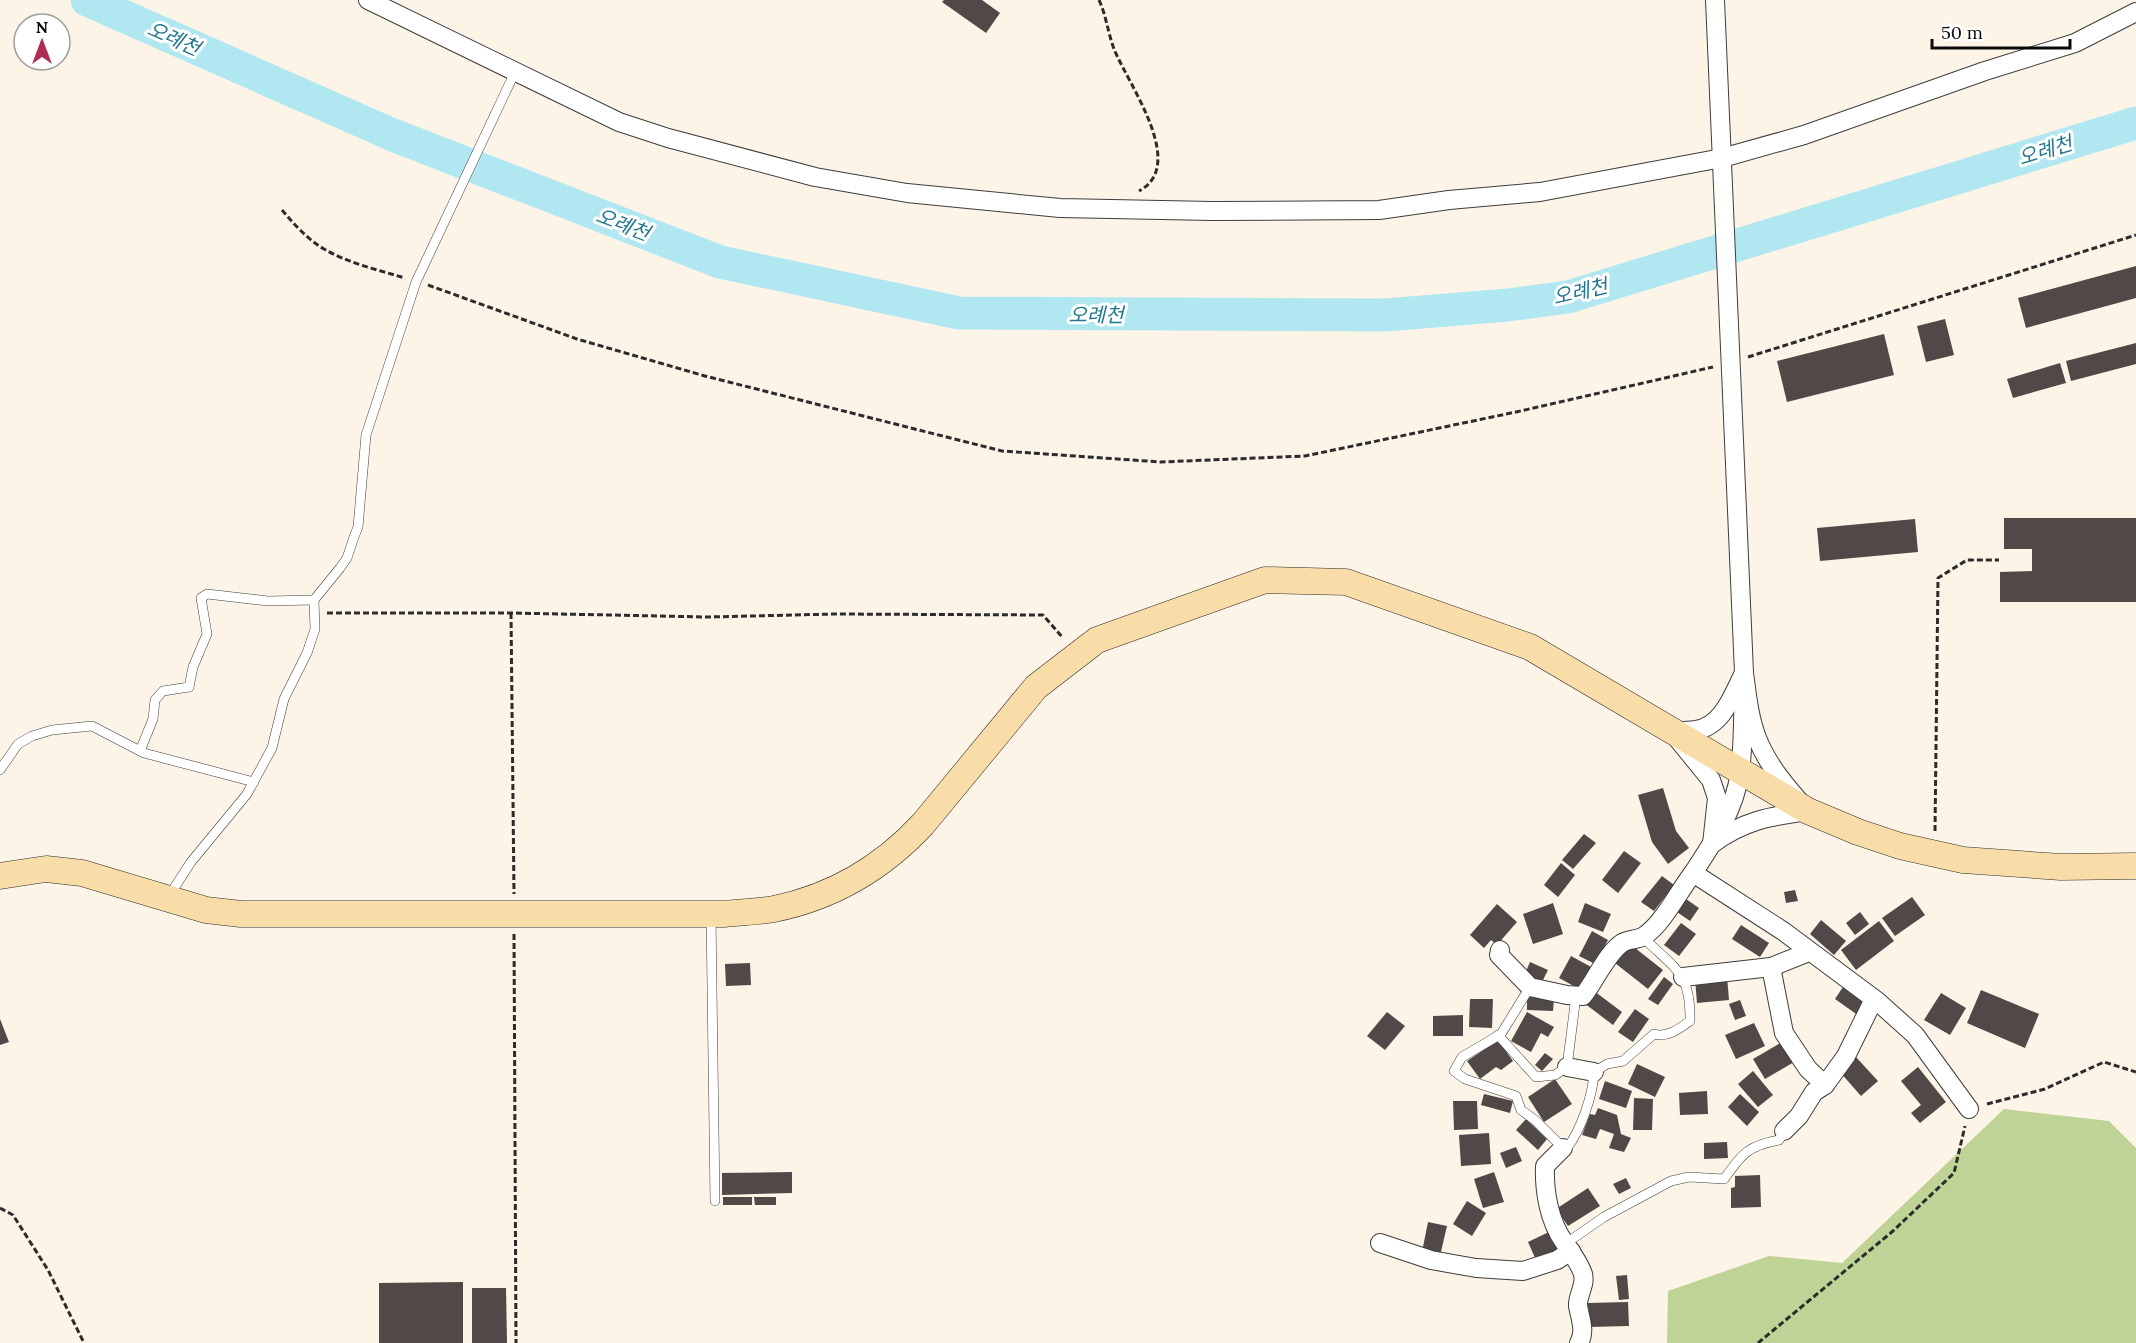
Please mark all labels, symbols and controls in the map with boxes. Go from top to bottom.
north arrow [12,12,72,72]
scale bar [1932,12,2070,50]
water label: 오례천 [144,15,207,62]
text: N [36,17,48,37]
text: 50 m [1941,21,1983,44]
water label: 오례천 [2015,129,2078,170]
water label: 오례천 [593,202,656,246]
water label: 오례천 [1550,272,1612,309]
water label: 오례천 [1068,302,1126,327]

